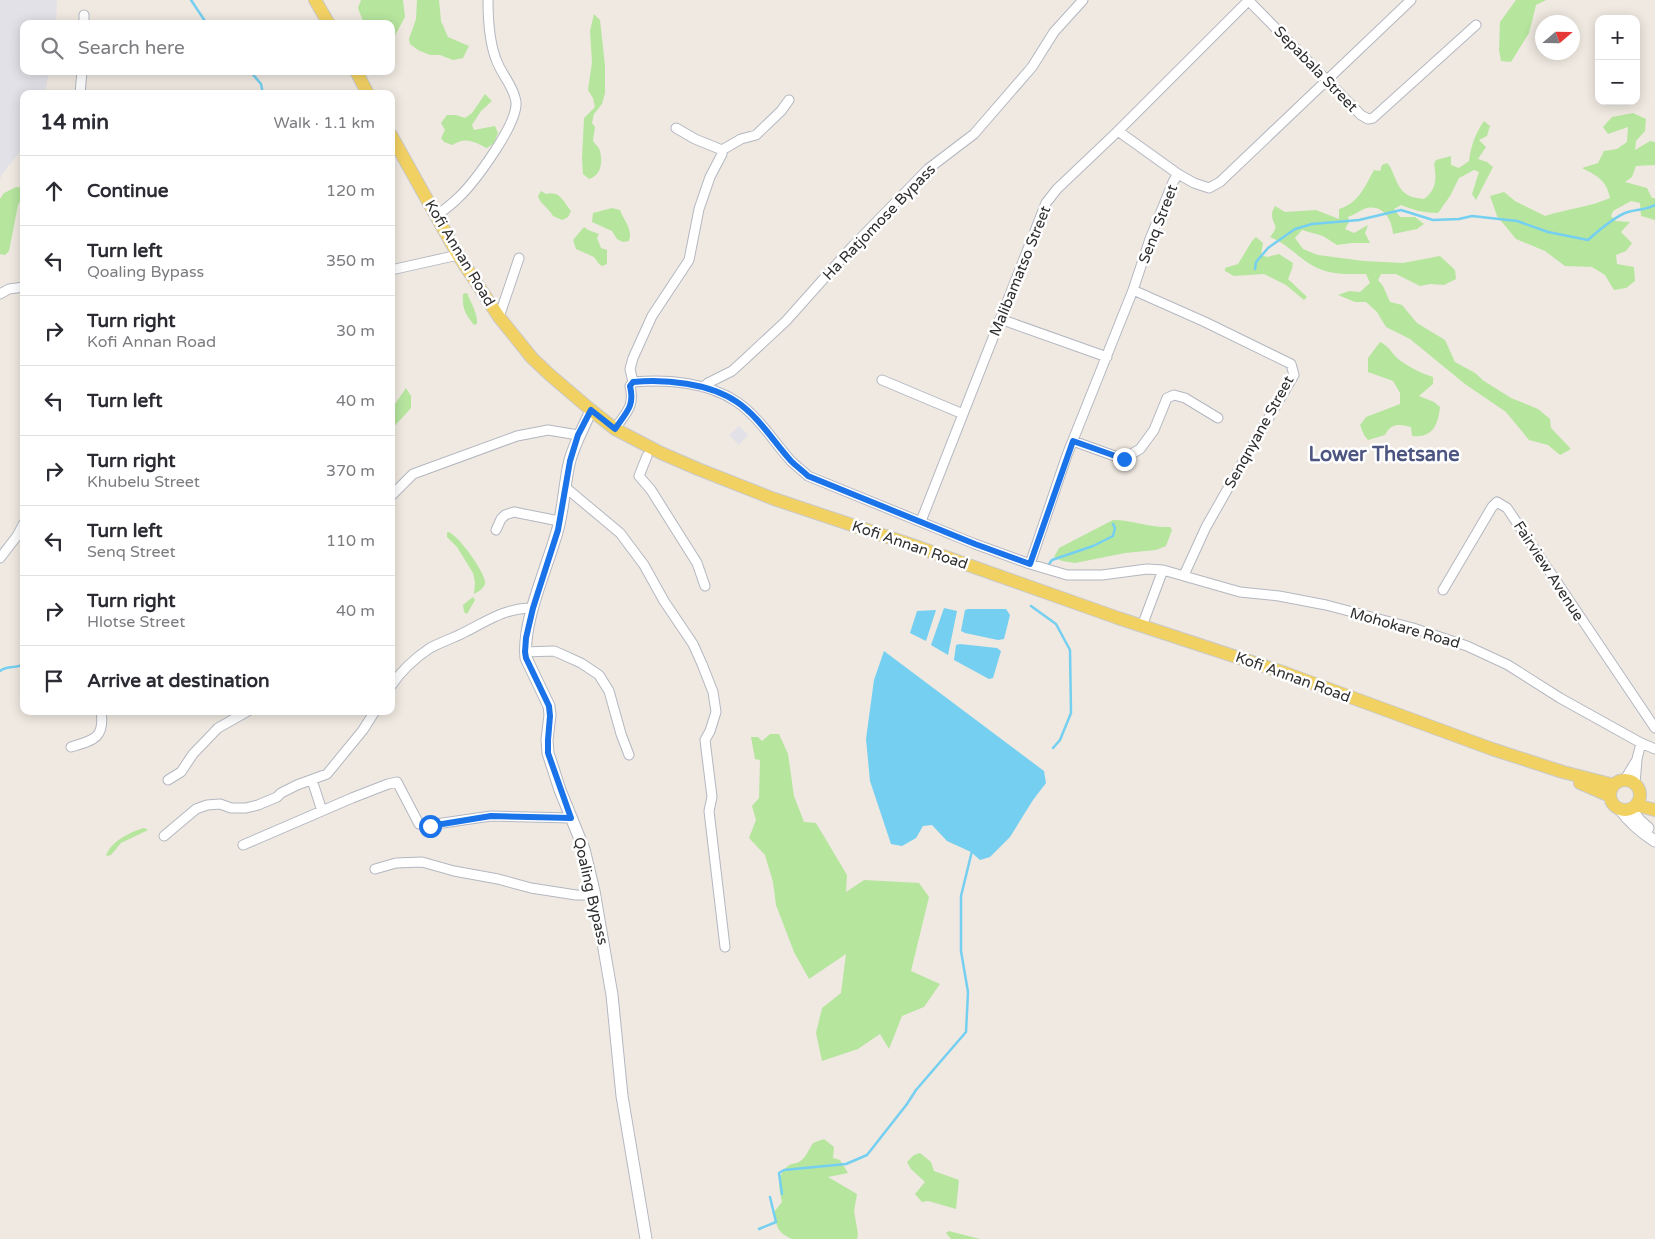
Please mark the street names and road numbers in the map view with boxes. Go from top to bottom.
street label: Sepabala Street [1270,22,1362,116]
street label: Ha Ratjomose Bypass [819,160,939,284]
street label: Senq Street [1135,182,1181,266]
street label: Kofi Annan Road [421,196,499,310]
street label: Malibamatso Street [986,203,1055,339]
street label: Senqnyane Street [1221,372,1298,492]
street label: Kofi Annan Road [850,517,970,573]
street label: Fairview Avenue [1510,518,1588,624]
street label: Mohokare Road [1348,604,1462,652]
street label: Kofi Annan Road [1233,648,1353,706]
street label: Qoaling Bypass [570,835,612,947]

